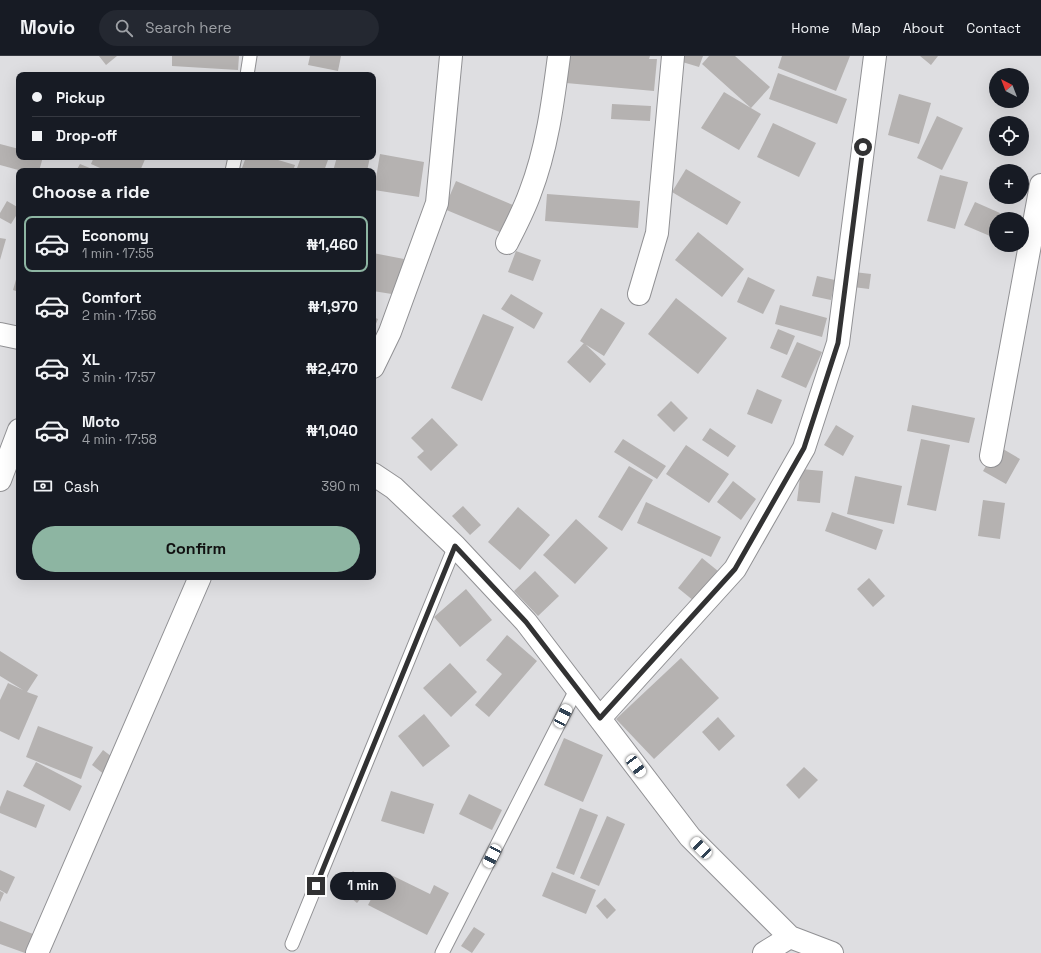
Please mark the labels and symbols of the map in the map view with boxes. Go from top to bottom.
north arrow [989,68,1029,108]
route start [854,138,872,156]
car [552,703,574,729]
car [624,753,648,779]
car [688,835,714,861]
car [481,843,503,869]
callout: 1 min [330,872,396,900]
route end [307,877,325,895]

